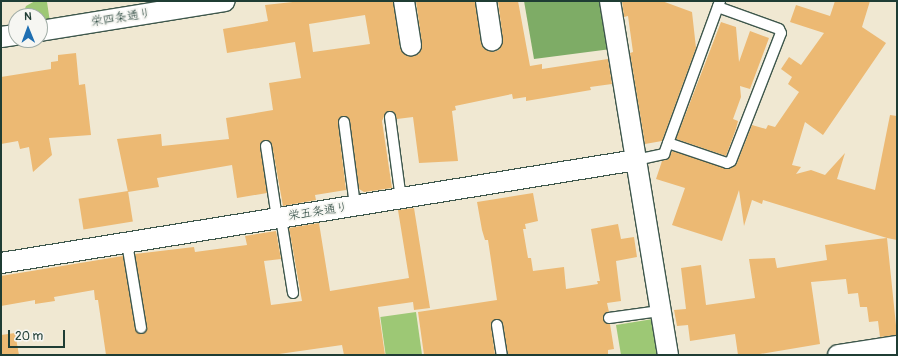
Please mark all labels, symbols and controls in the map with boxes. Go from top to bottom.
street label: 栄四条通り [90,6,152,30]
north arrow [8,8,48,48]
text: N [24,10,32,23]
street label: 栄五条通り [287,200,349,224]
scale bar [10,322,67,348]
text: 20 m [15,329,43,344]

